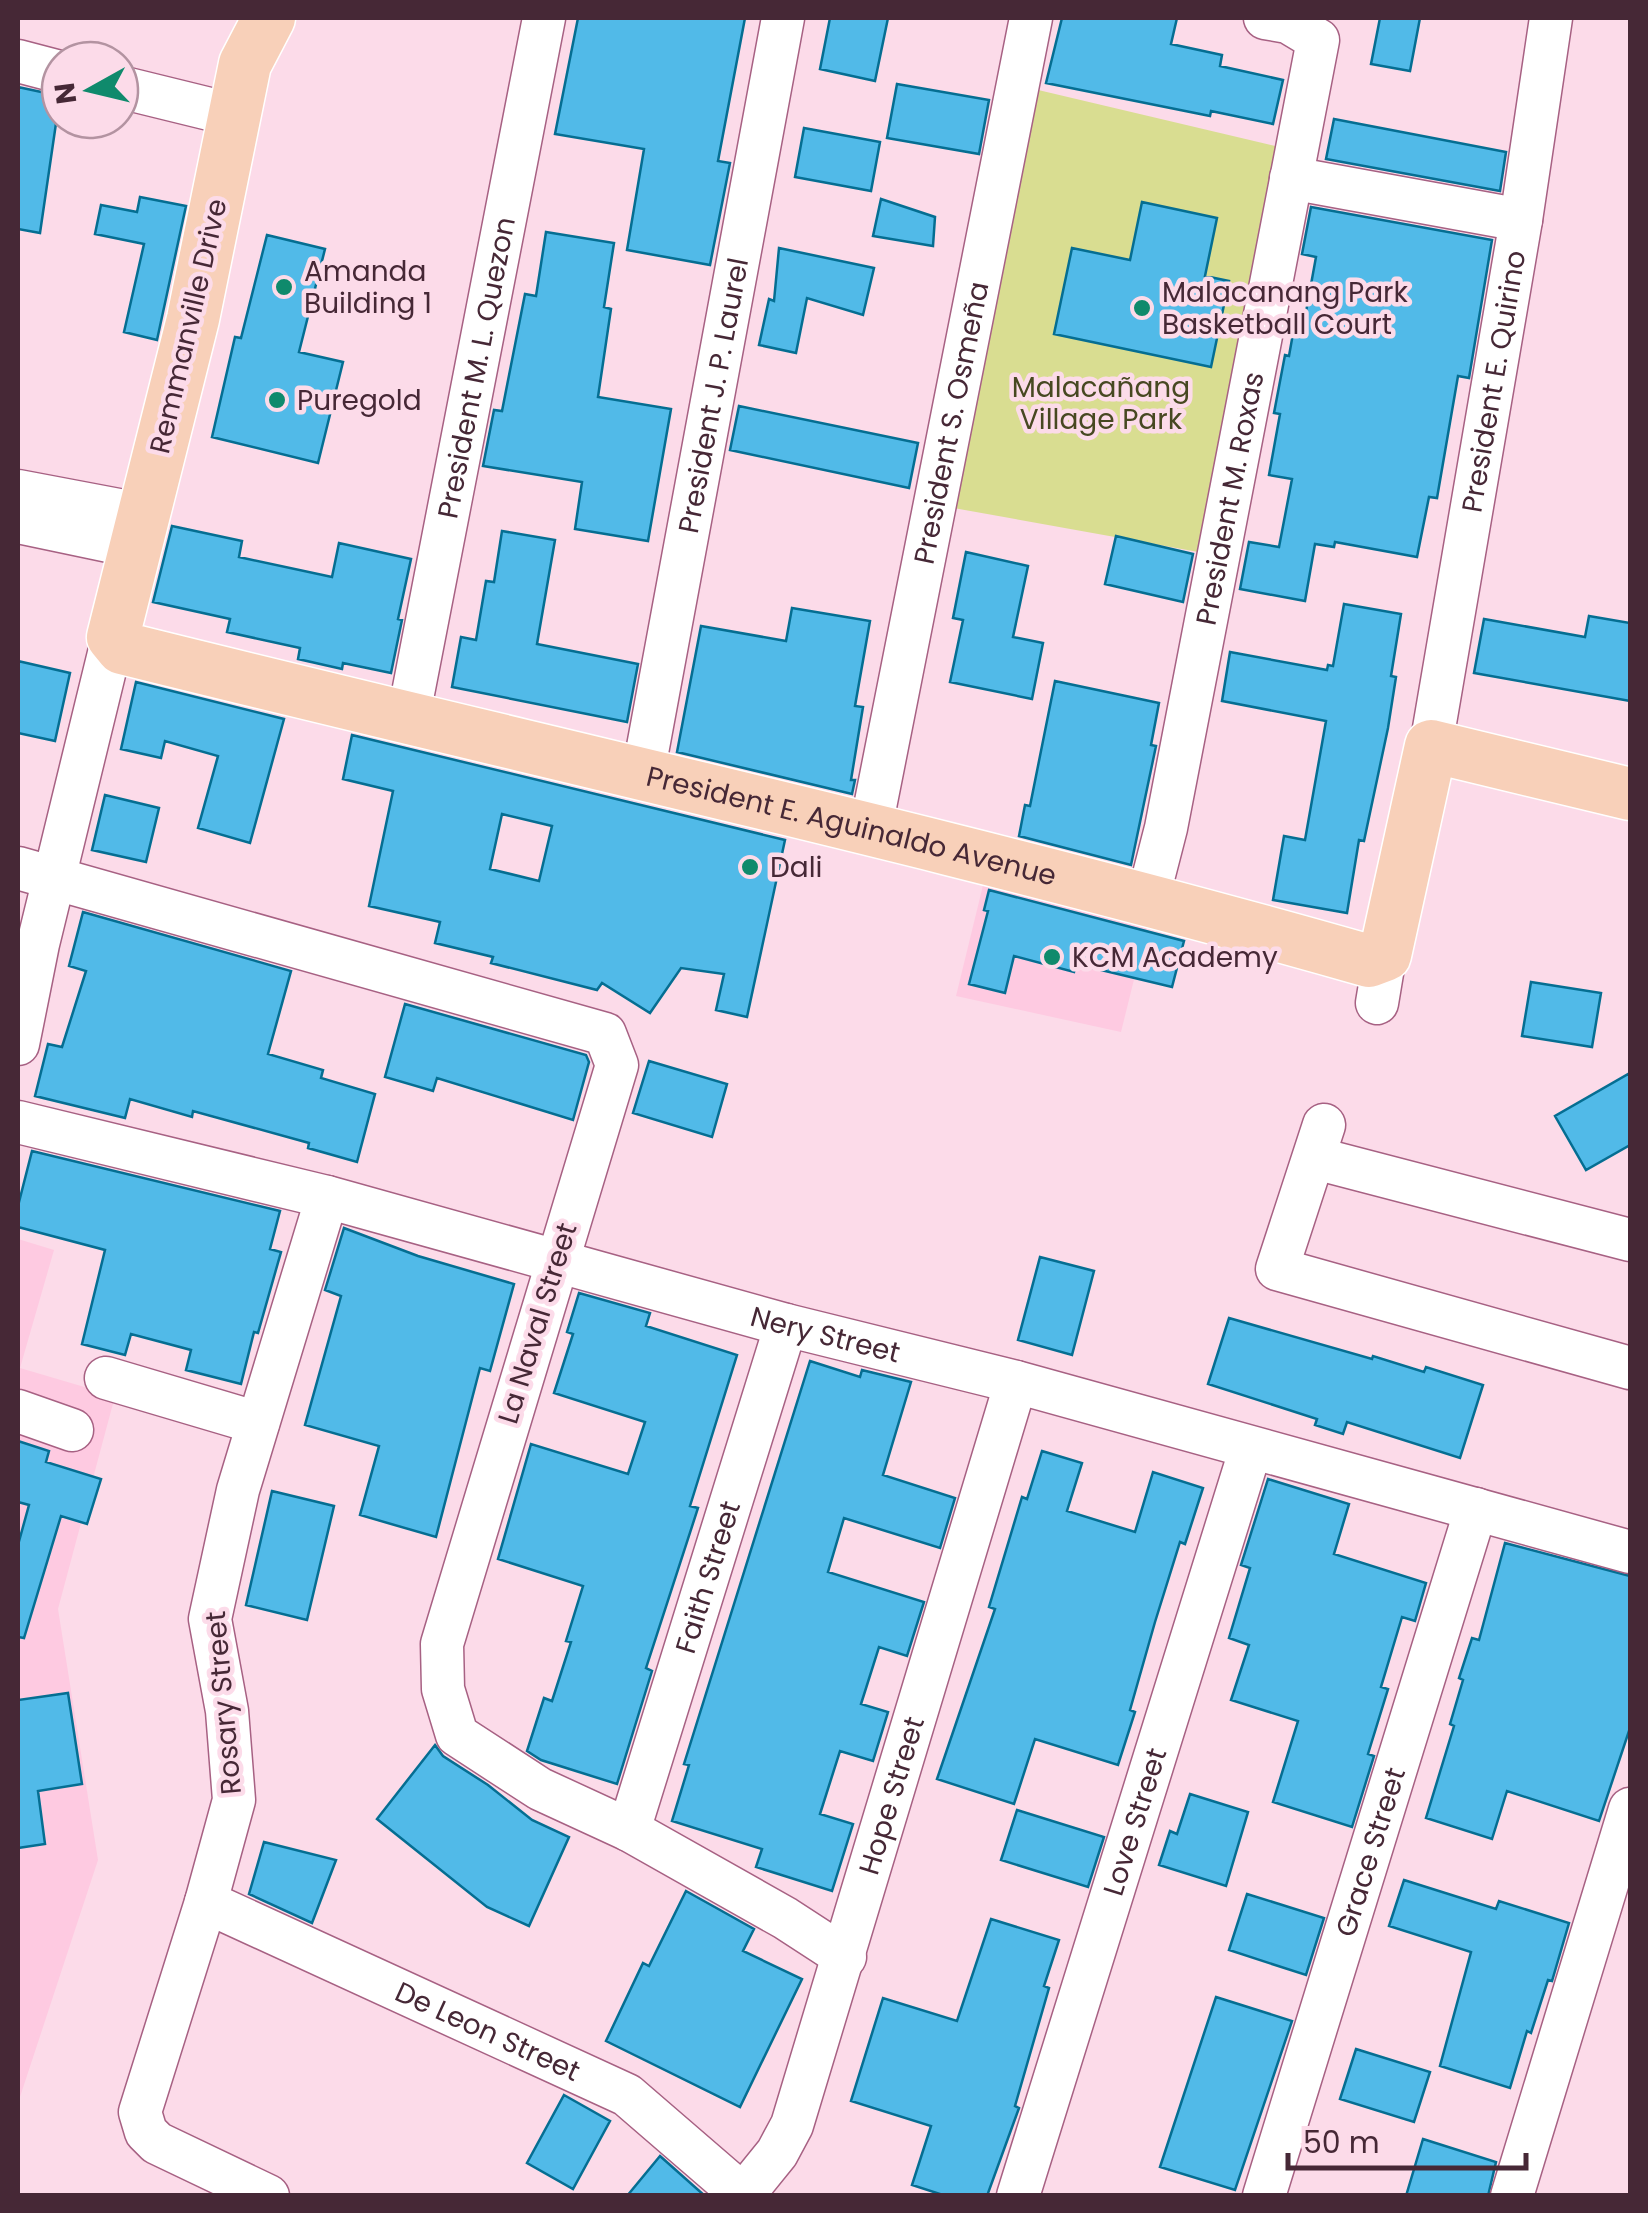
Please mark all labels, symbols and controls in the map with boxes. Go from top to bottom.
north arrow [40,40,140,140]
text: N [45,80,87,107]
street label: Remmanville Drive [140,195,237,457]
street label: President M. L. Quezon [428,214,525,522]
street label: President E. Quirino [1452,247,1535,515]
place label: Amanda Building 1 [304,252,432,323]
street label: President J. P. Laurel [669,255,758,536]
place label: Malacanang Park Basketball Court [1162,273,1409,344]
marker: Amanda Building 1 [273,276,295,298]
street label: President S. Osmeña [904,278,998,567]
marker: Malacanang Park Basketball Court [1131,297,1153,319]
park label: Malacañang Village Park [1012,368,1190,439]
street label: President M. Roxas [1187,369,1274,628]
place label: Puregold [297,381,422,420]
marker: Puregold [266,389,288,411]
street label: President E. Aguinaldo Avenue [642,757,1061,896]
place label: Dali [770,848,823,887]
marker: Dali [739,856,761,878]
place label: KCM Academy [1072,938,1278,977]
marker: KCM Academy [1041,946,1063,968]
street label: La Naval Street [488,1218,587,1428]
street label: Nery Street [746,1297,904,1373]
street label: Faith Street [666,1496,750,1658]
street label: Rosary Street [196,1610,251,1796]
street label: Hope Street [850,1712,934,1879]
street label: Love Street [1094,1743,1176,1901]
street label: Grace Street [1326,1763,1415,1942]
street label: De Leon Street [389,1972,586,2091]
scale bar [1288,2108,1526,2170]
text: 50 m [1303,2121,1380,2164]

